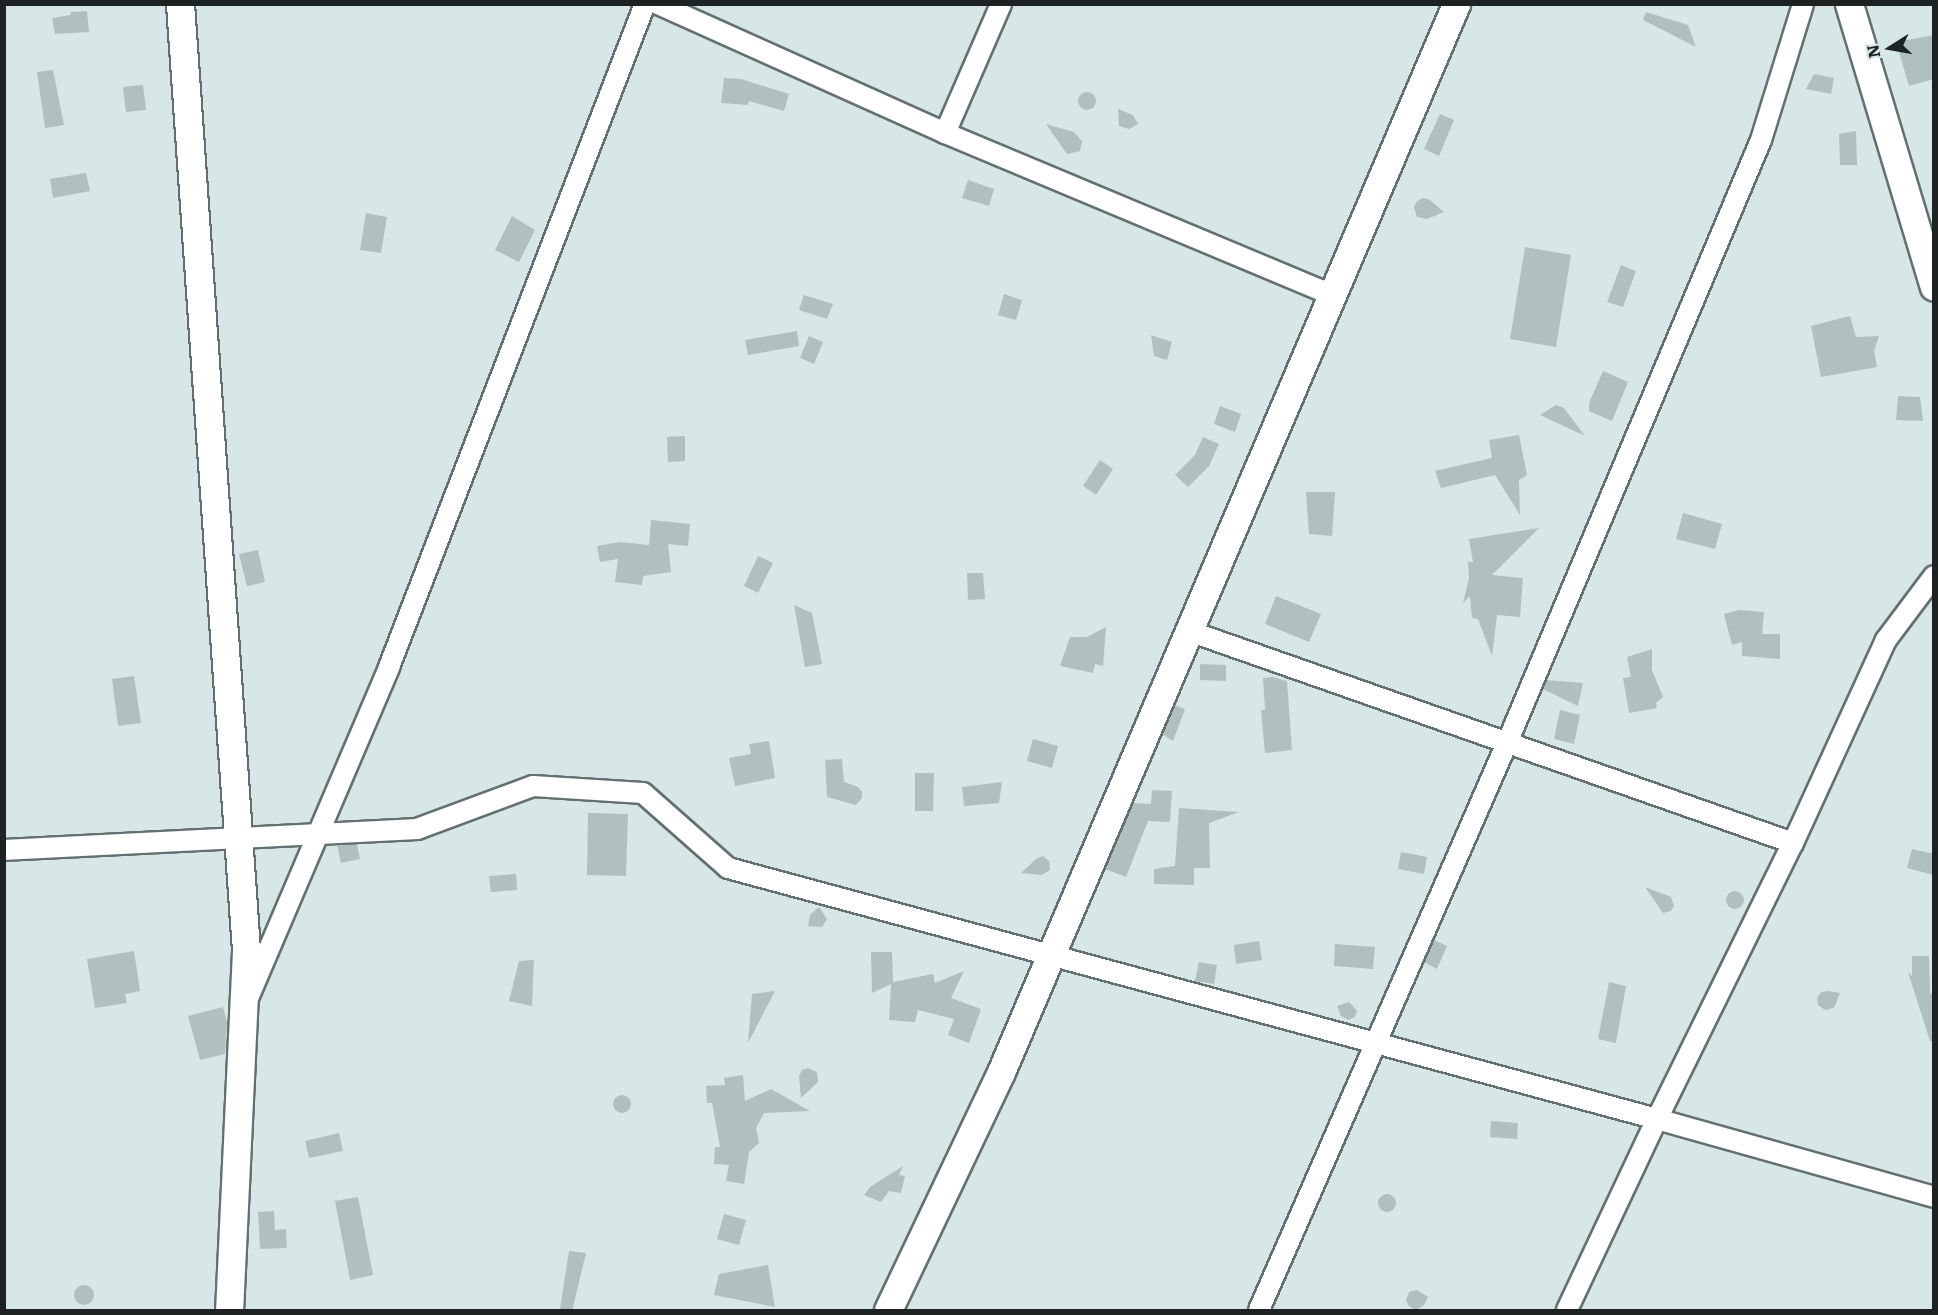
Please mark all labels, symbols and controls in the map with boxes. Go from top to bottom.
north arrow [1860,18,1920,78]
text: N [1859,43,1885,60]

